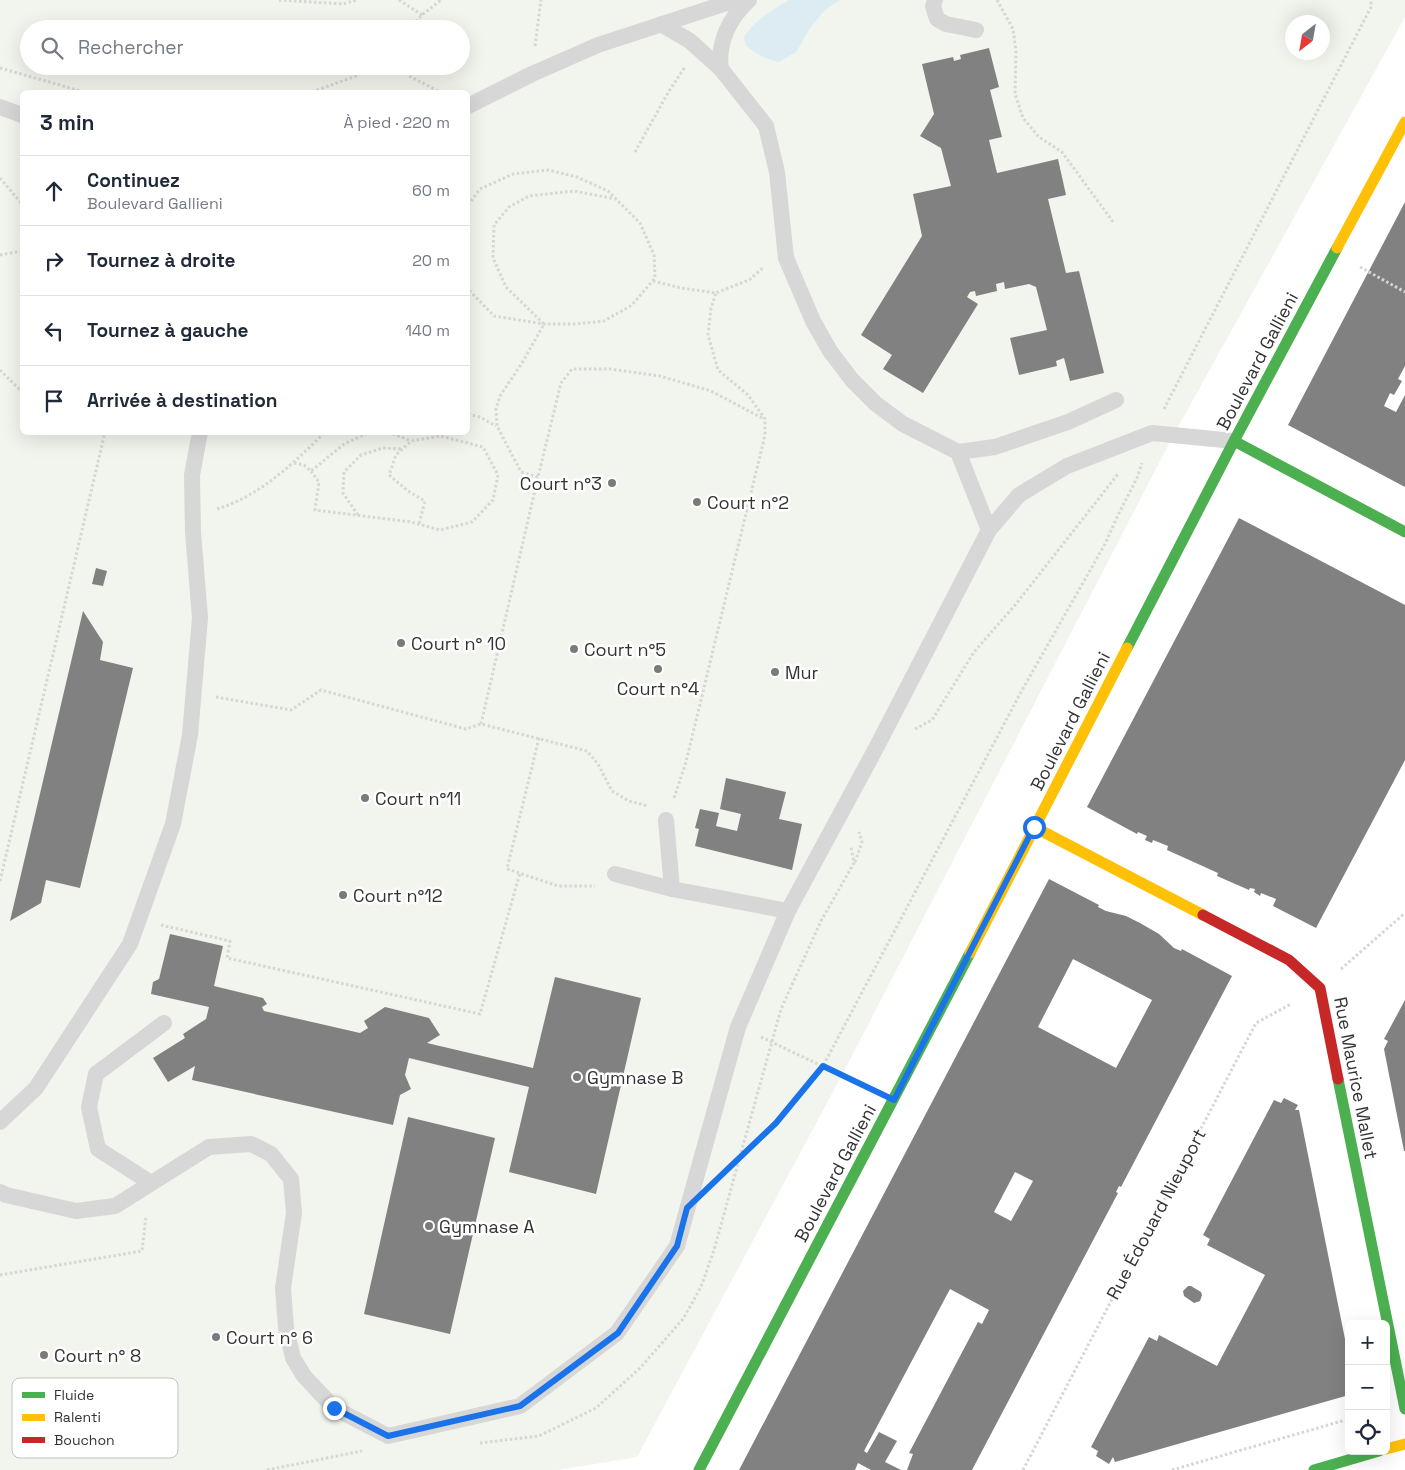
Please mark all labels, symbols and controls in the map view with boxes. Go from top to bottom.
north arrow [1285,15,1330,60]
search box [20,20,470,75]
icon: search [38,34,66,62]
text: Rechercher [78,35,184,60]
text: 3 min [40,109,95,136]
text: À pied · 220 m [343,112,450,133]
text: Continuez [87,168,180,193]
icon: ahead [40,177,68,205]
text: 60 m [412,180,450,201]
text: Boulevard Gallieni [87,193,223,214]
icon: right [40,247,68,275]
text: Tournez à droite [87,248,236,273]
text: 20 m [412,250,450,271]
street label: Boulevard Gallieni [1211,288,1303,434]
icon: left [40,317,68,345]
text: Tournez à gauche [87,318,249,343]
text: 140 m [405,320,450,341]
icon: arrive [40,387,68,415]
text: Arrivée à destination [87,388,277,413]
place label: Court n°3 [520,472,602,495]
marker: Court n°3 [606,477,618,489]
place label: Court n°2 [707,491,789,514]
marker: Court n°2 [691,496,703,508]
place label: Court n° 10 [411,632,506,655]
marker: Court n° 10 [395,637,407,649]
place label: Court n°5 [584,638,666,661]
marker: Court n°5 [568,643,580,655]
street label: Boulevard Gallieni [1025,648,1115,794]
place label: Mur [785,661,819,684]
marker: Court n°4 [652,663,664,675]
marker: Mur [769,666,781,678]
place label: Court n°4 [617,677,699,700]
place label: Court n°11 [375,787,461,810]
marker: Court n°11 [359,792,371,804]
route start [1023,816,1046,839]
place label: Court n°12 [353,884,443,907]
marker: Court n°12 [337,889,349,901]
street label: Rue Maurice Mallet [1329,995,1383,1161]
place label: Gymnase B [587,1066,683,1089]
marker: Gymnase B [571,1071,583,1083]
street label: Boulevard Gallieni [789,1100,881,1246]
street label: Rue Édouard Nieuport [1101,1125,1211,1303]
place label: Gymnase A [439,1215,535,1238]
marker: Gymnase A [423,1220,435,1232]
map controls [1345,1320,1390,1455]
button: + [1345,1320,1390,1365]
place label: Court n° 6 [226,1326,313,1349]
marker: Court n° 6 [210,1331,222,1343]
place label: Court n° 8 [54,1344,141,1367]
marker: Court n° 8 [38,1349,50,1361]
button: − [1345,1365,1390,1410]
legend [12,1378,178,1458]
text: Fluide [54,1386,94,1404]
route end [323,1397,346,1420]
text: Ralenti [54,1408,101,1426]
button: locate [1345,1410,1390,1455]
text: Bouchon [54,1431,115,1449]

